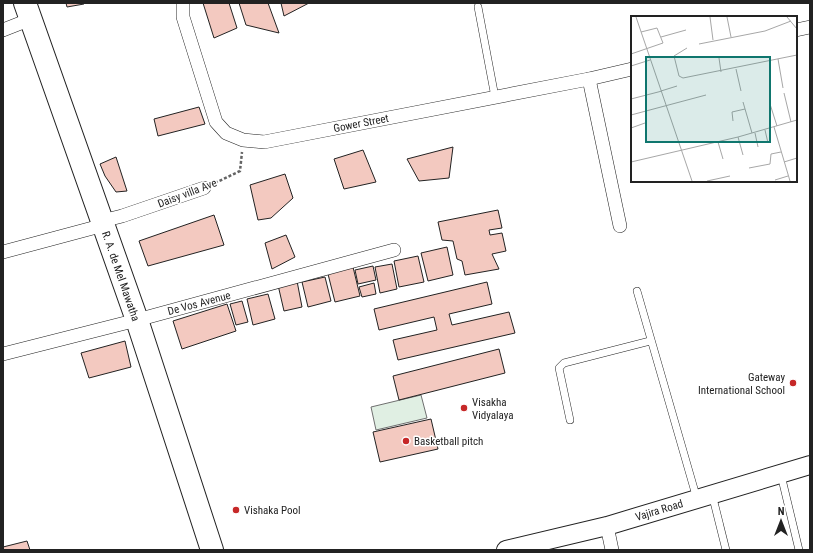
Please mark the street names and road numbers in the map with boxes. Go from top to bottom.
street label: Gower Street [332,112,390,135]
street label: Daisy villa Ave [156,176,219,211]
street label: R. A. de Mel Mawatha [99,229,142,323]
street label: De Vos Avenue [166,289,232,318]
street label: Vajira Road [634,497,685,524]

